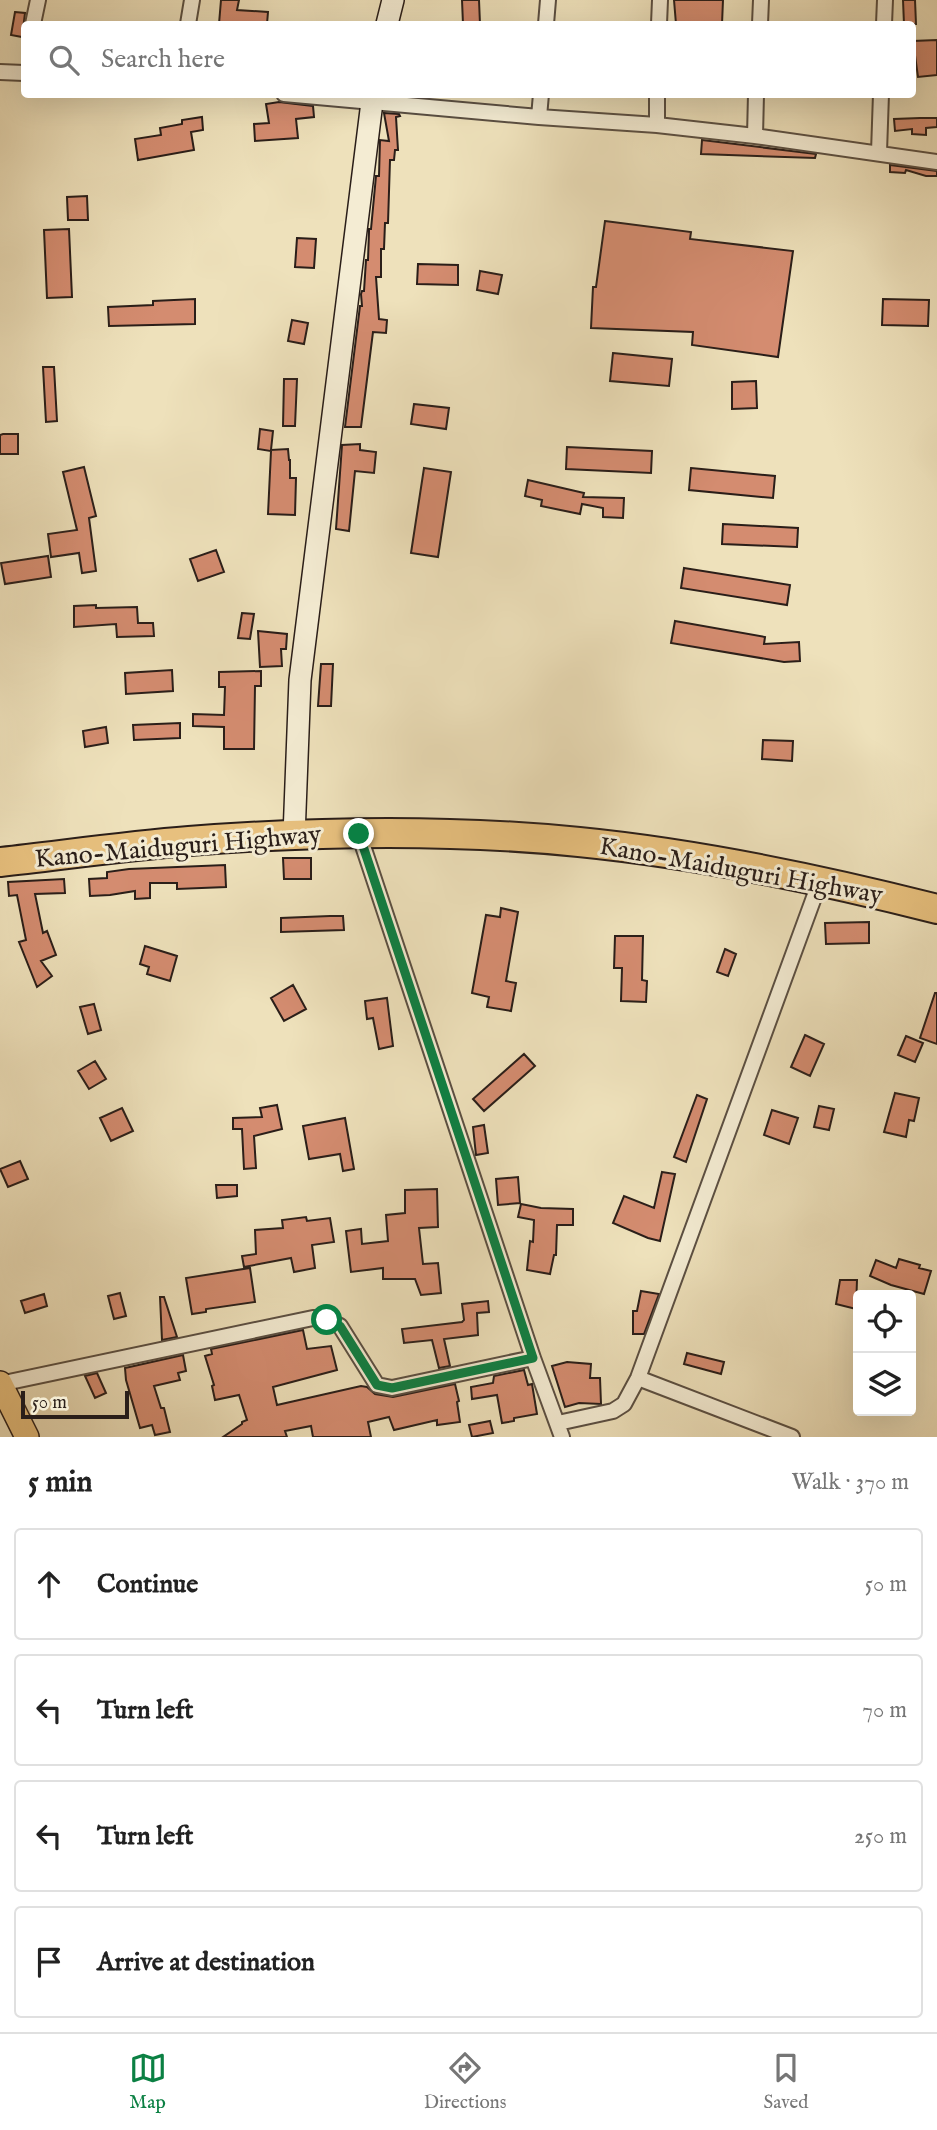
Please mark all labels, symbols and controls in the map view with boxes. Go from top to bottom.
search box [21,21,916,98]
icon: search [45,41,83,79]
text: Search here [101,43,225,76]
street label: Kano-Maiduguri Highway [33,818,323,876]
route end [343,818,374,849]
street label: Kano-Maiduguri Highway [597,830,886,912]
map controls [853,1290,916,1416]
button: locate [853,1290,916,1353]
route start [311,1304,342,1335]
button: layers [853,1353,916,1416]
scale bar [21,1388,130,1420]
text: 50 m [32,1391,67,1415]
text: 5 min [28,1464,93,1502]
text: Walk · 370 m [791,1468,909,1497]
icon: ahead [30,1565,68,1603]
text: Continue [97,1568,198,1601]
text: 50 m [865,1570,907,1599]
icon: left [30,1691,68,1729]
text: Turn left [97,1694,194,1727]
text: 70 m [862,1696,907,1725]
icon: left [30,1817,68,1855]
text: Turn left [97,1820,194,1853]
text: 250 m [854,1822,907,1851]
icon: arrive [30,1943,68,1981]
text: Arrive at destination [97,1946,315,1979]
tab: Map [129,2049,167,2115]
tab: Directions [424,2049,506,2115]
tab: Saved [763,2049,808,2115]

